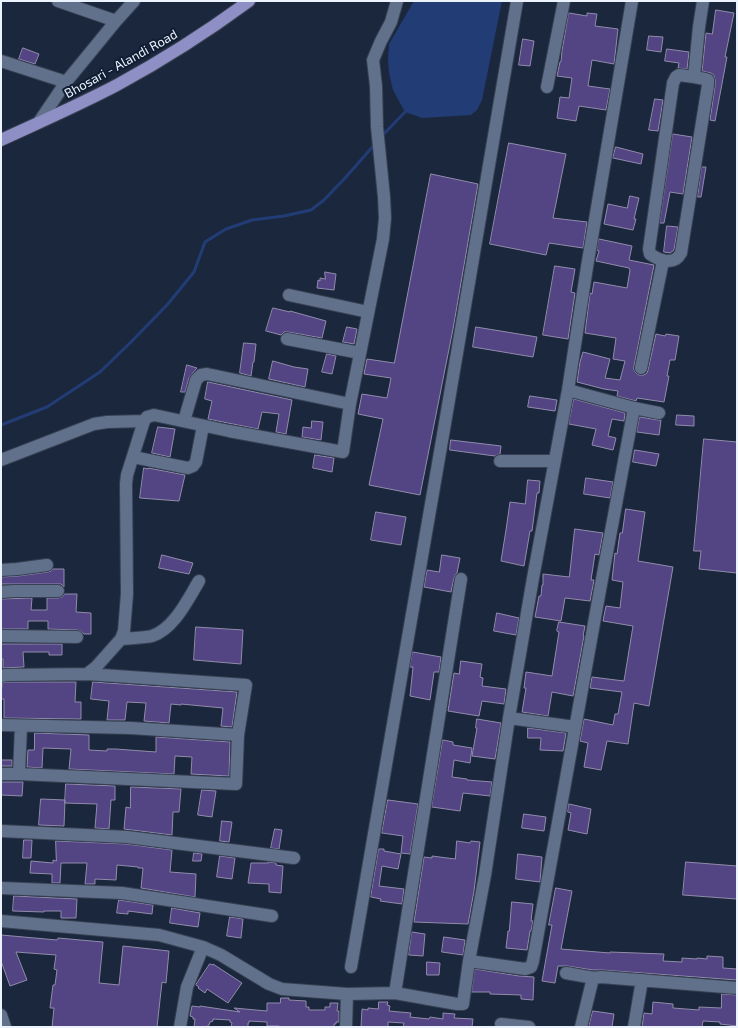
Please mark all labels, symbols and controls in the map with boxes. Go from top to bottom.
street label: Bhosari - Alandi Road [62,26,180,102]

